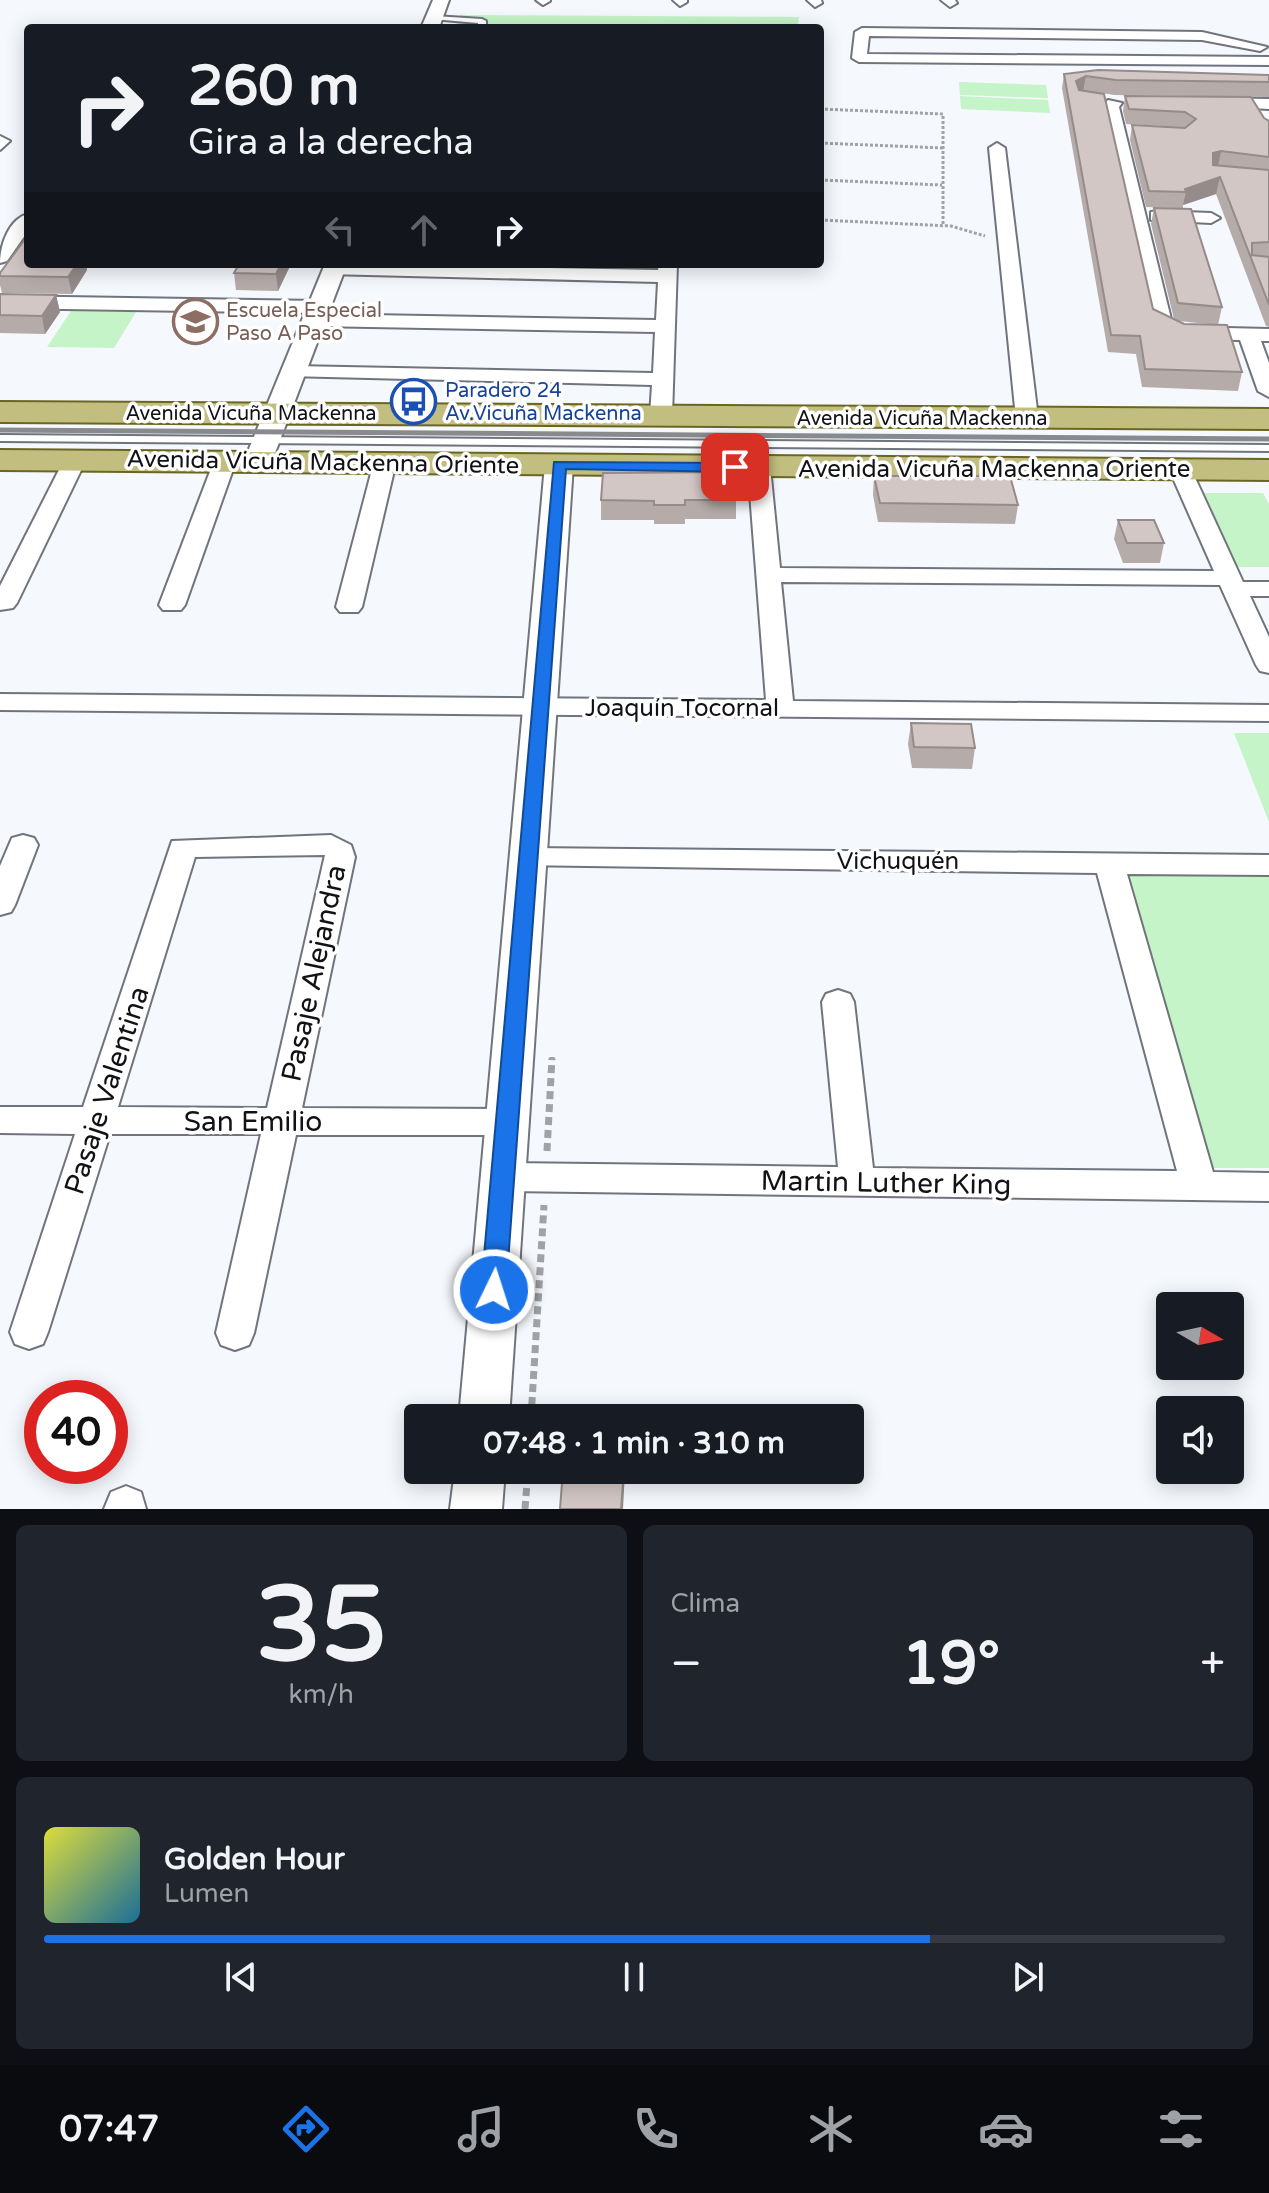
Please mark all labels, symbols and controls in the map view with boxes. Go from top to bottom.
text: 260 m [188,53,359,120]
icon: right [56,56,160,160]
text: Gira a la derecha [188,121,474,164]
icon: left [318,208,362,252]
icon: ahead [402,208,446,252]
icon: right [486,208,530,252]
school or university icon: Escuela Especial Paso A Paso [171,297,219,345]
place label: Escuela Especial Paso A Paso [226,299,382,346]
bus stop icon: Paradero 24 Av.Vicuña Mackenna [390,378,438,426]
place label: Paradero 24 Av.Vicuña Mackenna [445,379,642,426]
street label: Avenida Vicuña Mackenna [125,402,377,426]
street label: Avenida Vicuña Mackenna [796,407,1048,431]
pin [701,433,769,501]
street label: Avenida Vicuña Mackenna Oriente [126,445,520,480]
icon: arrive [713,445,757,489]
street label: Avenida Vicuña Mackenna Oriente [798,455,1190,484]
street label: Joaquín Tocornal [585,694,779,723]
street label: Vichuquén [837,847,959,876]
street label: Pasaje Alejandra [274,862,354,1085]
street label: Pasaje Valentina [57,982,157,1199]
street label: San Emilio [184,1105,322,1139]
street label: Martin Luther King [760,1164,1012,1202]
position arrow [452,1248,536,1332]
north arrow [1156,1292,1244,1380]
map controls [1156,1292,1244,1484]
speed limit sign: 40 [24,1380,128,1484]
button: sound [1156,1396,1244,1484]
text: 07:48 · 1 min · 310 m [483,1425,785,1462]
text: 35 [256,1564,387,1689]
text: Clima [671,1588,740,1619]
text: 19° [902,1628,1000,1700]
text: − [671,1638,702,1691]
text: + [1200,1638,1225,1691]
text: km/h [289,1679,354,1710]
text: Golden Hour [164,1841,345,1878]
text: Lumen [164,1878,249,1909]
icon: previous [219,1955,263,1999]
icon: pause [612,1955,656,1999]
icon: next [1006,1955,1050,1999]
icon: directions [278,2101,334,2157]
icon: music [453,2101,509,2157]
icon: phone [628,2101,684,2157]
icon: climate [803,2101,859,2157]
icon: car [978,2101,1034,2157]
icon: filters [1153,2101,1209,2157]
text: 07:47 [60,2108,159,2151]

